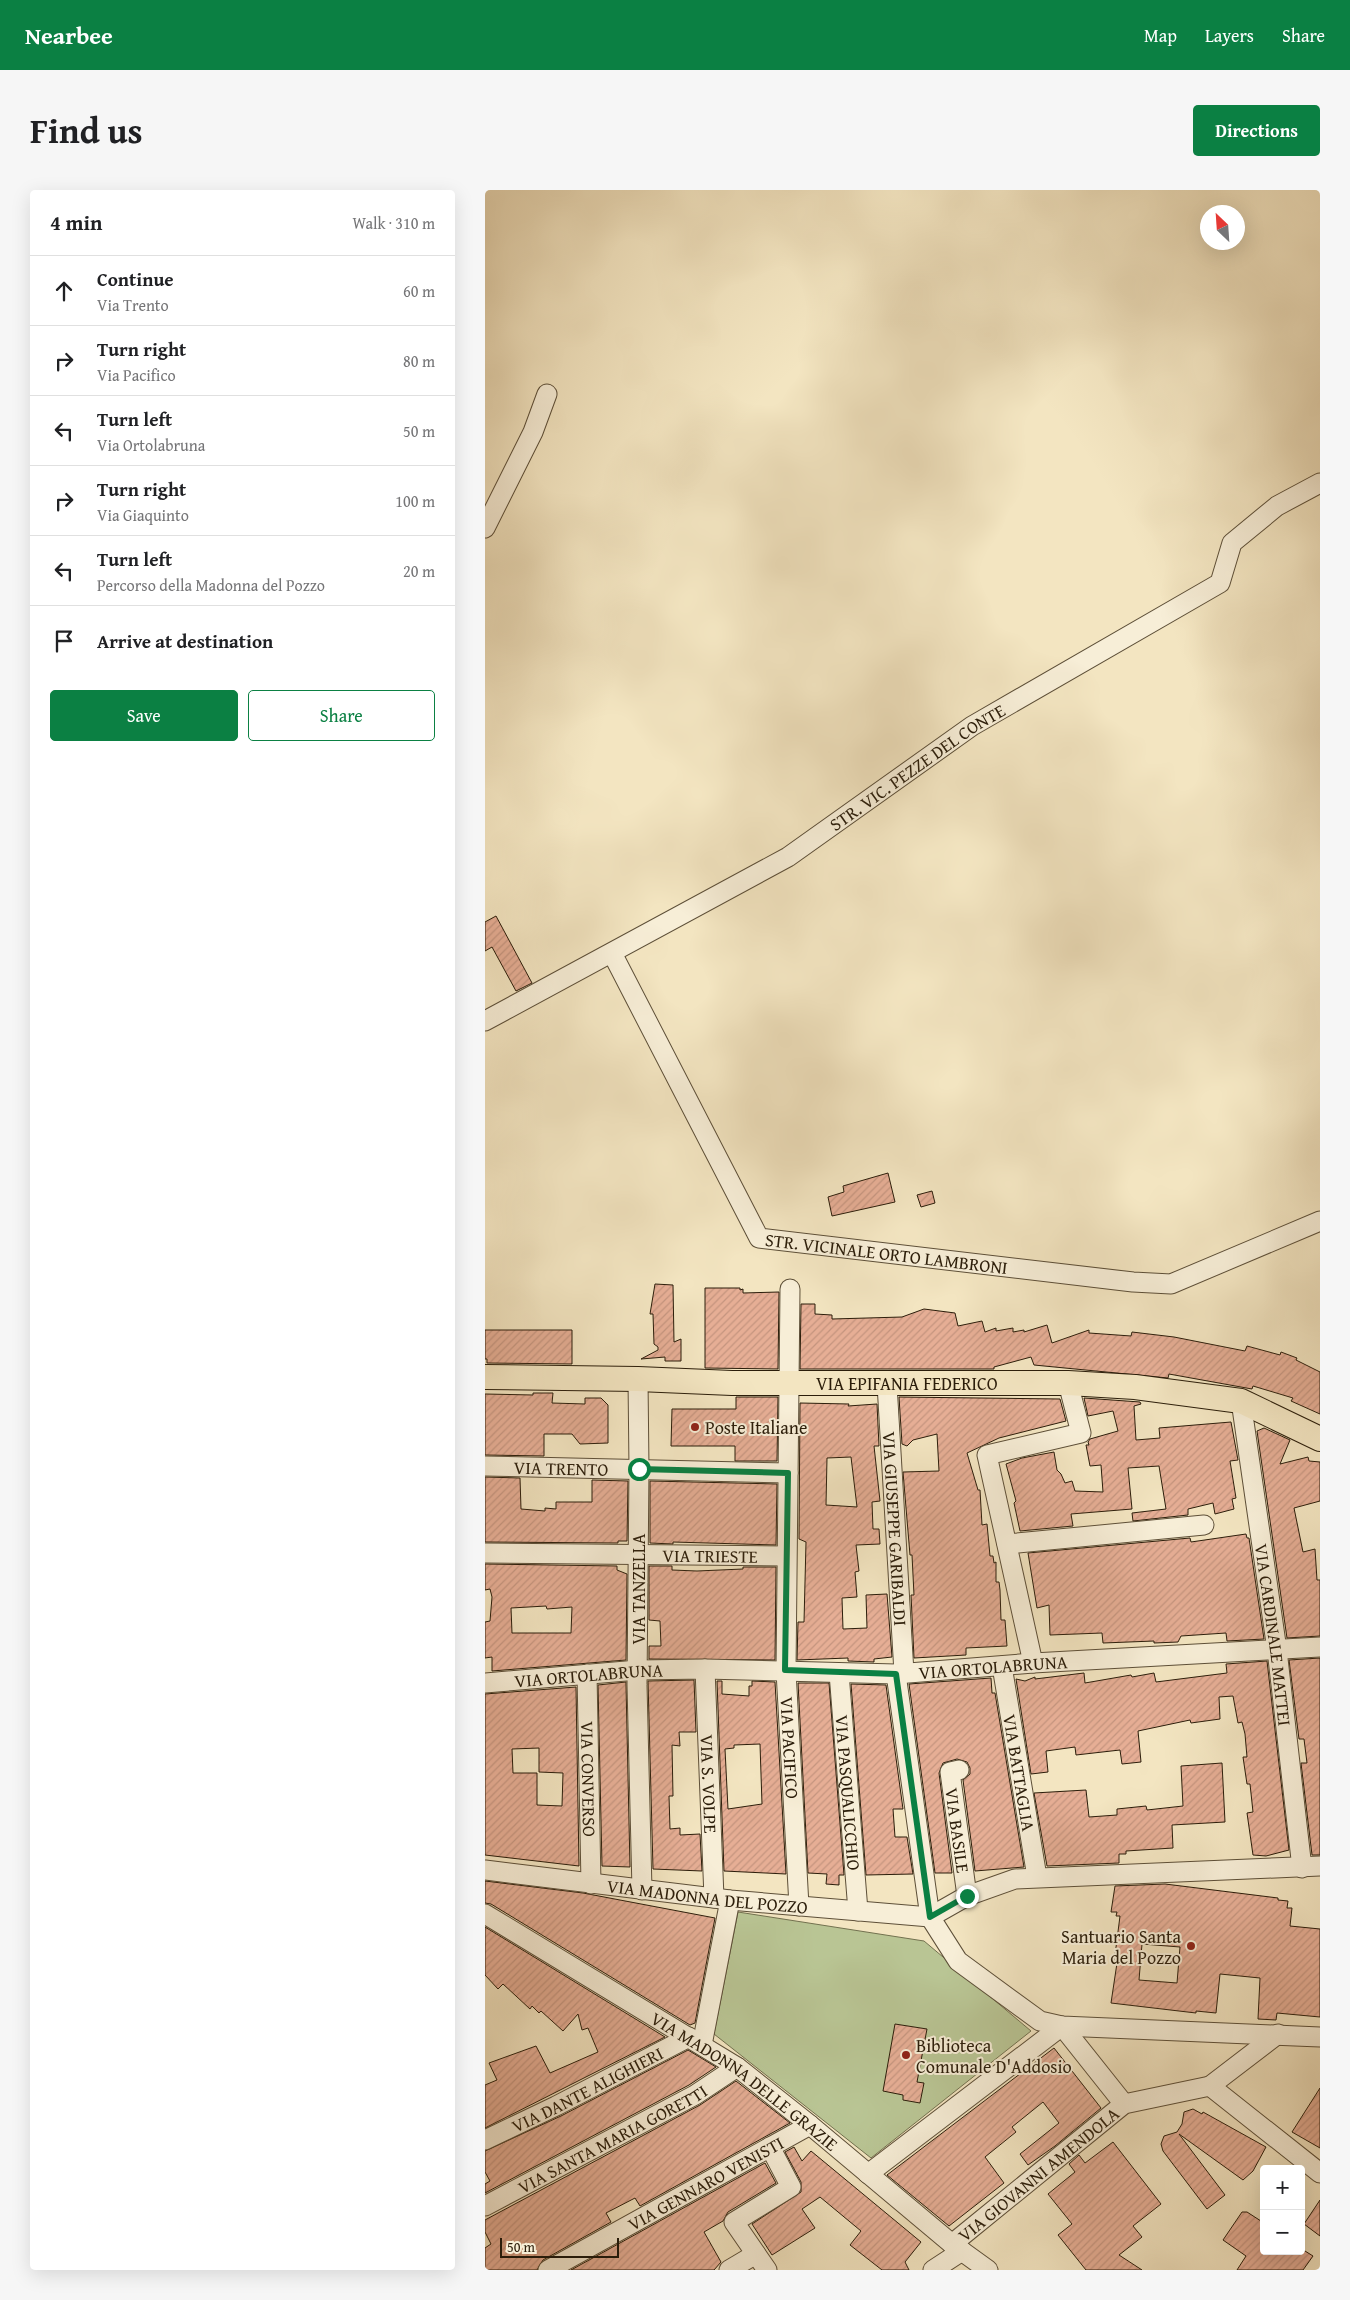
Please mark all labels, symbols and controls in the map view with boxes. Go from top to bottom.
text: Nearbee [25,18,113,53]
text: Map [1144,22,1177,49]
text: Layers [1205,22,1254,49]
text: Share [1282,22,1325,49]
text: Find us [30,105,143,156]
button: Directions [1193,105,1320,156]
north arrow [1200,205,1245,250]
text: 4 min [50,207,102,238]
text: Walk · 310 m [352,211,435,235]
text: Continue [97,265,174,293]
icon: ahead [50,277,78,305]
text: 60 m [403,279,435,303]
text: Via Trento [97,293,169,317]
text: Turn right [97,335,186,363]
icon: right [50,347,78,375]
text: 80 m [403,349,435,373]
text: Via Pacifico [97,363,176,387]
text: Turn left [97,405,172,433]
icon: left [50,417,78,445]
text: 50 m [403,419,435,443]
text: Via Ortolabruna [97,433,205,457]
text: Turn right [97,475,186,503]
icon: right [50,487,78,515]
text: 100 m [395,489,435,513]
text: Via Giaquinto [97,503,189,527]
text: Turn left [97,545,172,573]
icon: left [50,557,78,585]
text: 20 m [403,559,435,583]
text: Percorso della Madonna del Pozzo [97,573,325,597]
icon: arrive [50,627,78,655]
text: Arrive at destination [97,627,273,655]
button: Save [50,690,238,741]
button: Share [248,690,435,741]
street label: STR. VIC. PEZZE DEL CONTE [823,696,1010,837]
street label: STR. VICINALE ORTO LAMBRONI [764,1225,1009,1281]
street label: VIA EPIFANIA FEDERICO [816,1370,998,1397]
place label: Poste Italiane [705,1414,807,1441]
marker: Poste Italiane [689,1421,701,1433]
street label: VIA GIUSEPPE GARIBALDI [876,1431,915,1627]
street label: VIA TRENTO [513,1453,609,1482]
route start [628,1458,651,1481]
street label: VIA TANZELLA [625,1533,652,1645]
street label: VIA TRIESTE [662,1541,758,1569]
street label: VIA CARDINALE MATTEI [1248,1542,1299,1727]
street label: VIA ORTOLABRUNA [918,1648,1068,1686]
street label: VIA ORTOLABRUNA [513,1656,663,1694]
street label: VIA PACIFICO [774,1696,807,1800]
street label: VIA BATTAGLIA [997,1712,1043,1833]
street label: VIA PASQUALICCHIO [829,1714,868,1871]
street label: VIA CONVERSO [574,1721,604,1837]
street label: VIA S. VOLPE [694,1734,725,1834]
street label: VIA BASILE [939,1786,977,1874]
street label: VIA MADONNA DEL POZZO [606,1872,809,1920]
route end [956,1885,979,1908]
place label: Santuario Santa Maria del Pozzo [1061,1923,1181,1971]
marker: Santuario Santa Maria del Pozzo [1185,1940,1197,1952]
street label: VIA MADONNA DELLE GRAZIE [646,2004,844,2157]
place label: Biblioteca Comunale D'Addosio [916,2032,1072,2080]
street label: VIA DANTE ALIGHIERI [507,2039,668,2139]
marker: Biblioteca Comunale D'Addosio [900,2049,912,2061]
street label: VIA SANTA MARIA GORETTI [513,2077,712,2200]
street label: VIA GIOVANNI AMENDOLA [952,2100,1125,2248]
street label: VIA GENNARO VENISTI [623,2129,788,2237]
map controls [1260,2165,1305,2255]
button: + [1260,2165,1305,2210]
button: − [1260,2210,1305,2255]
scale bar [500,2235,619,2258]
text: 50 m [507,2237,535,2257]

